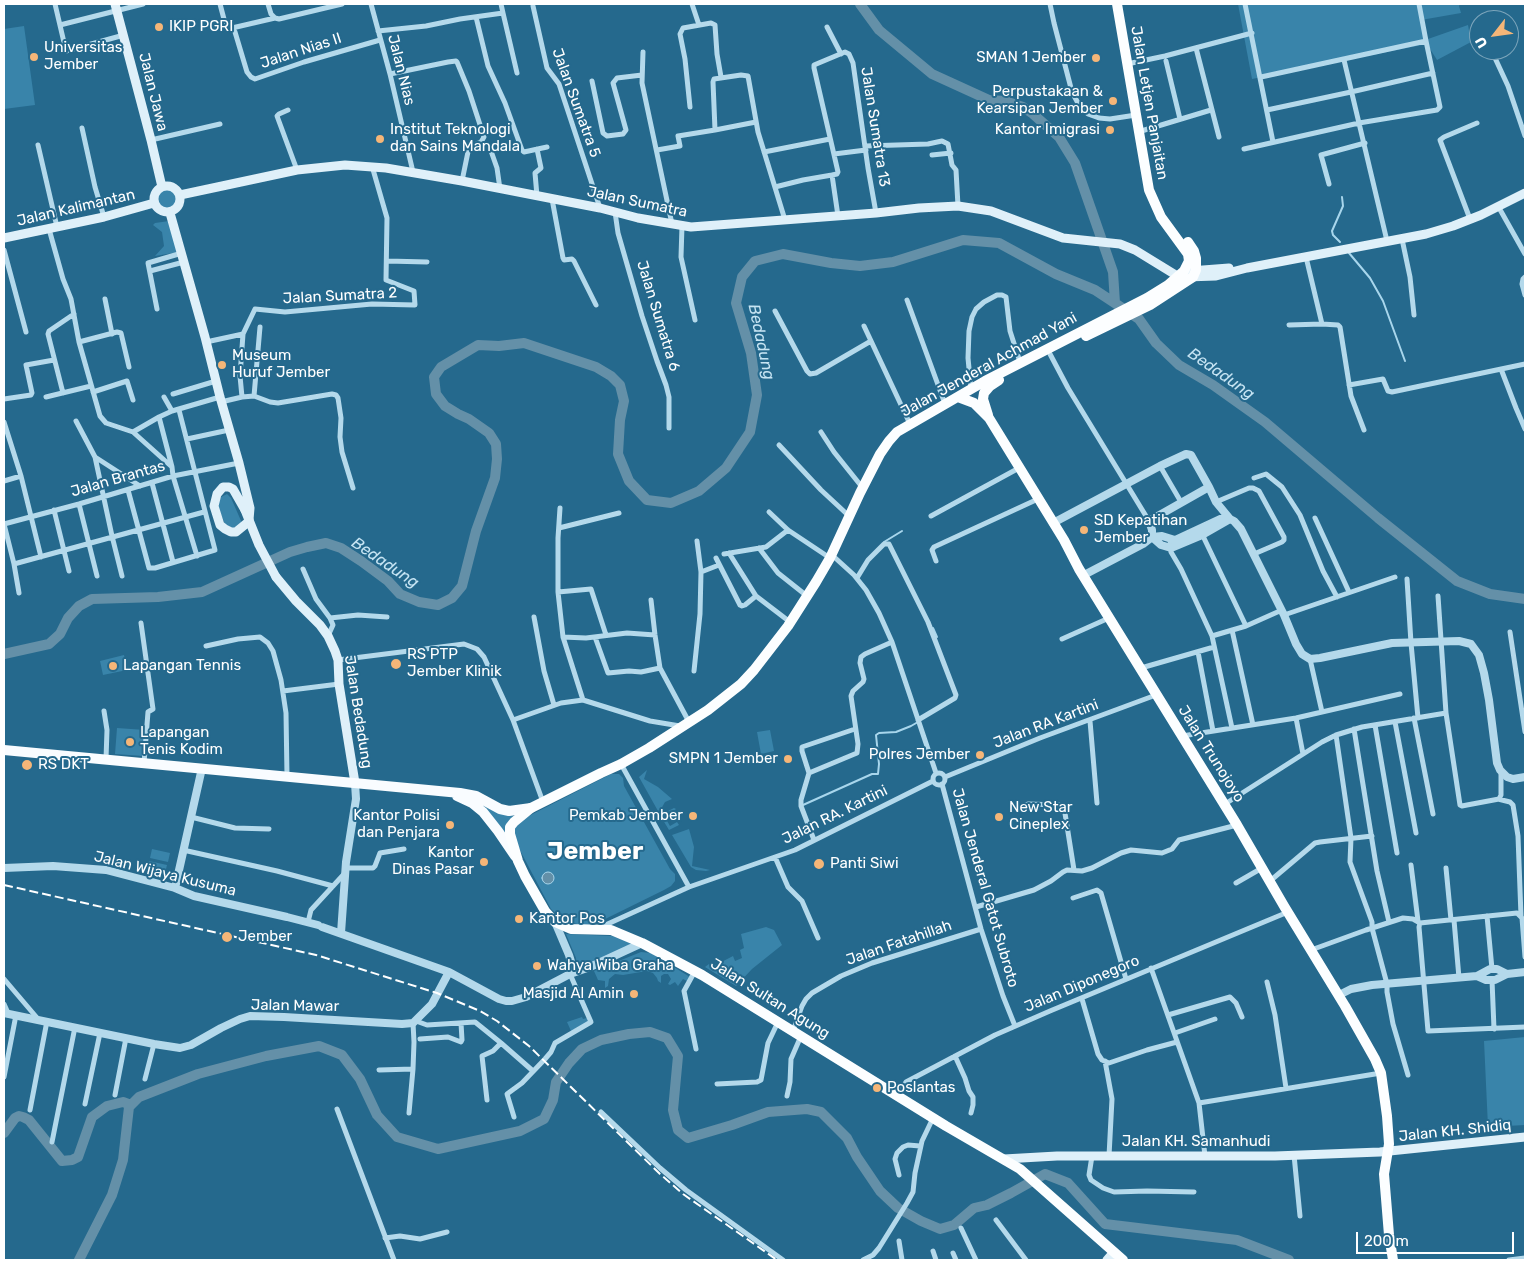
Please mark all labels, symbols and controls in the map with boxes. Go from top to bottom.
north arrow [1469,10,1519,60]
place label: IKIP PGRI [169,18,233,36]
marker: IKIP PGRI [153,21,165,33]
street label: Jalan Letjen Panjaitan [1127,25,1171,181]
street label: Jalan Nias II [258,29,344,73]
street label: Jalan Nias [384,33,418,107]
text: U [1472,34,1491,51]
place label: Universitas Jember [44,39,122,74]
street label: Jalan Sumatra 5 [548,46,604,160]
place label: SMAN 1 Jember [976,49,1086,67]
marker: Universitas Jember [28,51,40,63]
street label: Jalan Jawa [135,51,171,133]
marker: SMAN 1 Jember [1090,52,1102,64]
street label: Jalan Sumatra 13 [857,66,893,188]
place label: Perpustakaan & Kearsipan Jember [977,83,1103,118]
marker: Perpustakaan & Kearsipan Jember [1107,95,1119,107]
place label: Institut Teknologi dan Sains Mandala [390,121,520,156]
place label: Kantor Imigrasi [995,121,1100,139]
marker: Kantor Imigrasi [1104,124,1116,136]
marker: Institut Teknologi dan Sains Mandala [374,133,386,145]
street label: Jalan Sumatra [585,183,689,221]
street label: Jalan Kalimantan [15,186,137,230]
street label: Jalan Sumatra 6 [633,258,683,374]
street label: Jalan Sumatra 2 [282,284,398,308]
water label: Bedadung [744,302,778,382]
street label: Jalan Jenderal Achmad Yani [898,309,1080,421]
water label: Bedadung [1184,344,1258,404]
place label: Museum Huruf Jember [232,347,330,382]
marker: Museum Huruf Jember [216,359,228,371]
street label: Jalan Brantas [69,457,167,501]
place label: SD Kepatihan Jember [1094,512,1187,547]
marker: SD Kepatihan Jember [1078,524,1090,536]
water label: Bedadung [348,534,422,592]
place label: RS PTP Jember Klinik [407,646,502,681]
street label: Jalan Bedadung [340,654,376,770]
place label: Lapangan Tennis [123,657,241,675]
marker: RS PTP Jember Klinik [389,657,403,671]
marker: Lapangan Tennis [107,660,119,672]
street label: Jalan RA Kartini [991,696,1101,752]
street label: Jalan Trunojoyo [1174,702,1248,806]
place label: Lapangan Tenis Kodim [140,724,223,759]
marker: Lapangan Tenis Kodim [124,736,136,748]
place label: Polres Jember [869,746,970,764]
marker: Polres Jember [974,749,986,761]
place label: SMPN 1 Jember [669,750,778,768]
marker: SMPN 1 Jember [782,753,794,765]
place label: RS DKT [38,756,89,774]
marker: RS DKT [20,758,34,772]
street label: Jalan RA. Kartini [779,782,891,848]
street label: Jalan Jenderal Gatot Subroto [948,786,1022,990]
place label: New Star Cineplex [1009,799,1072,834]
place label: Kantor Polisi dan Penjara [353,807,440,842]
place label: Pemkab Jember [569,807,683,825]
marker: Pemkab Jember [687,810,699,822]
marker: New Star Cineplex [993,811,1005,823]
marker: Kantor Polisi dan Penjara [444,819,456,831]
district label: Jember [547,837,643,867]
place label: Kantor Dinas Pasar [392,844,474,879]
street label: Jalan Wijaya Kusuma [92,848,238,900]
place label: Panti Siwi [830,855,899,873]
marker: Kantor Dinas Pasar [478,856,490,868]
marker: Panti Siwi [812,857,826,871]
place label: Kantor Pos [529,910,605,928]
marker: Kantor Pos [513,913,525,925]
street label: Jalan Fatahillah [844,916,954,970]
place label: Jember [238,928,292,946]
marker: Jember [220,930,234,944]
street label: Jalan Diponegoro [1022,952,1142,1016]
street label: Jalan Sultan Agung [707,955,833,1043]
place label: Wahya Wiba Graha [547,957,674,975]
marker: Wahya Wiba Graha [531,960,543,972]
place label: Masjid Al Amin [523,985,624,1003]
marker: Masjid Al Amin [628,988,640,1000]
street label: Jalan Mawar [251,996,339,1016]
place label: Poslantas [887,1079,955,1097]
marker: Poslantas [871,1082,883,1094]
street label: Jalan KH. Shidiq [1398,1116,1512,1146]
street label: Jalan KH. Samanhudi [1122,1133,1270,1151]
scale bar [1359,1222,1516,1254]
text: 200 m [1364,1232,1409,1250]

